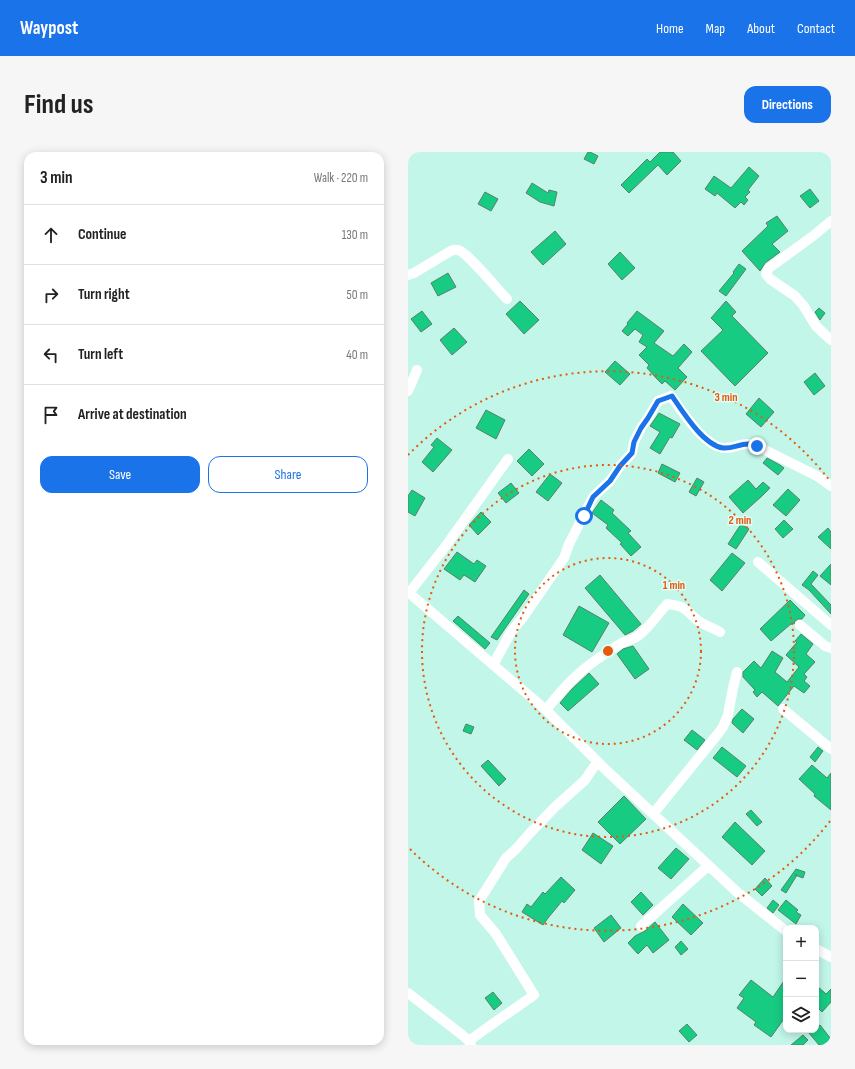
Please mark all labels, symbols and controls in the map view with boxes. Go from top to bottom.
text: Waypost [20,17,78,40]
text: Home [656,20,684,37]
text: Map [706,20,725,37]
text: About [747,20,775,37]
text: Contact [797,20,835,37]
button: Directions [744,86,831,123]
text: Find us [24,88,93,121]
text: 3 min [40,168,73,188]
text: Walk · 220 m [314,170,368,186]
icon: ahead [40,224,62,246]
text: Continue [78,225,127,244]
text: 130 m [342,227,368,243]
icon: right [40,284,62,306]
text: Turn right [78,285,130,304]
text: 50 m [347,287,368,303]
icon: left [40,344,62,366]
text: Turn left [78,345,123,364]
text: 40 m [346,347,368,363]
text: 3 min [715,390,737,405]
icon: arrive [40,404,62,426]
text: Arrive at destination [78,405,187,424]
route end [748,437,766,455]
button: Save [40,456,200,493]
button: Share [208,456,368,493]
route start [575,507,593,525]
text: 2 min [729,513,751,528]
text: 1 min [663,578,685,593]
centre of rings [601,644,615,658]
map controls [783,925,819,1033]
button: + [783,925,819,961]
button: − [783,961,819,997]
button: layers [783,997,819,1033]

